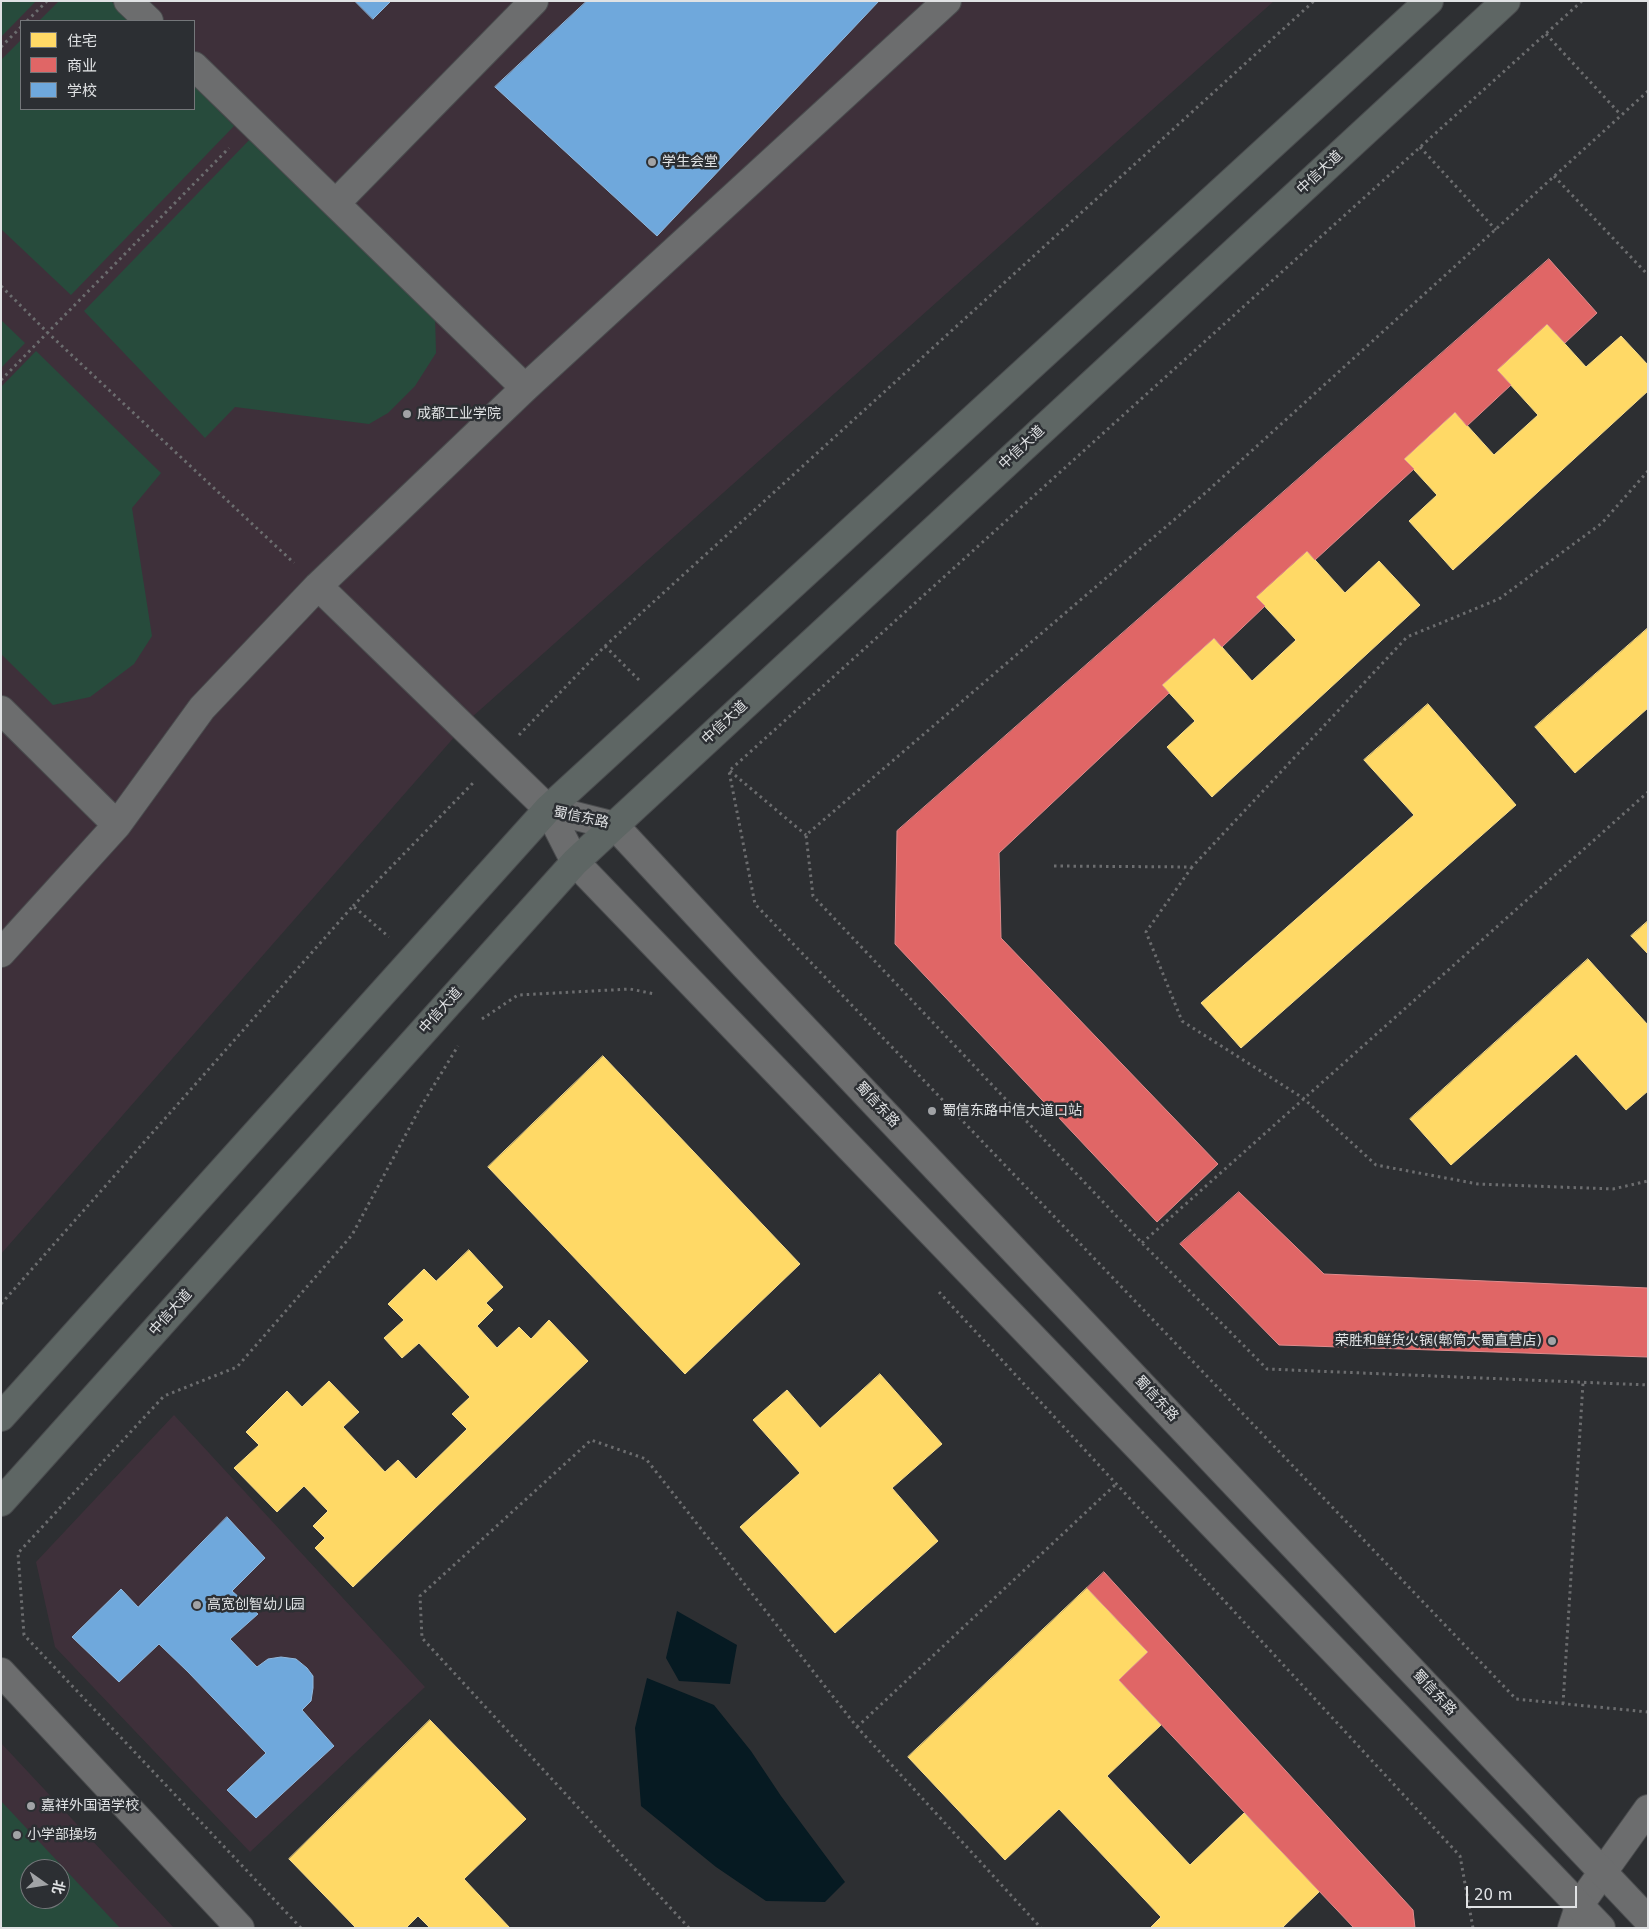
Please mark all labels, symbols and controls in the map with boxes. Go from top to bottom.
legend [20,20,195,110]
text: 住宅 [67,32,97,50]
text: 商业 [67,57,97,75]
text: 学校 [67,82,97,100]
street label: 中信大道 [1294,148,1346,198]
place label: 学生会堂 [662,154,718,170]
marker: 学生会堂 [646,156,658,168]
place label: 成都工业学院 [417,406,501,422]
marker: 成都工业学院 [401,408,413,420]
street label: 中信大道 [996,423,1048,473]
street label: 中信大道 [699,698,751,748]
street label: 蜀信东路 [552,804,610,832]
street label: 中信大道 [416,985,466,1037]
street label: 蜀信东路 [852,1079,902,1131]
place label: 蜀信东路中信大道口站 [942,1103,1082,1119]
marker: 蜀信东路中信大道口站 [926,1105,938,1117]
street label: 中信大道 [146,1287,196,1339]
place label: 荣胜和鲜货火锅(郫筒大蜀直营店) [1335,1333,1542,1349]
marker: 荣胜和鲜货火锅(郫筒大蜀直营店) [1546,1335,1558,1347]
street label: 蜀信东路 [1131,1373,1181,1425]
place label: 高宽创智幼儿园 [207,1597,305,1613]
marker: 高宽创智幼儿园 [191,1599,203,1611]
street label: 蜀信东路 [1409,1667,1459,1719]
place label: 嘉祥外国语学校 [41,1798,139,1814]
marker: 嘉祥外国语学校 [25,1800,37,1812]
place label: 小学部操场 [27,1827,97,1843]
marker: 小学部操场 [11,1829,23,1841]
north arrow [20,1859,70,1909]
scale bar [1469,1876,1580,1908]
text: 北 [49,1879,68,1896]
text: 20 m [1474,1886,1512,1904]

